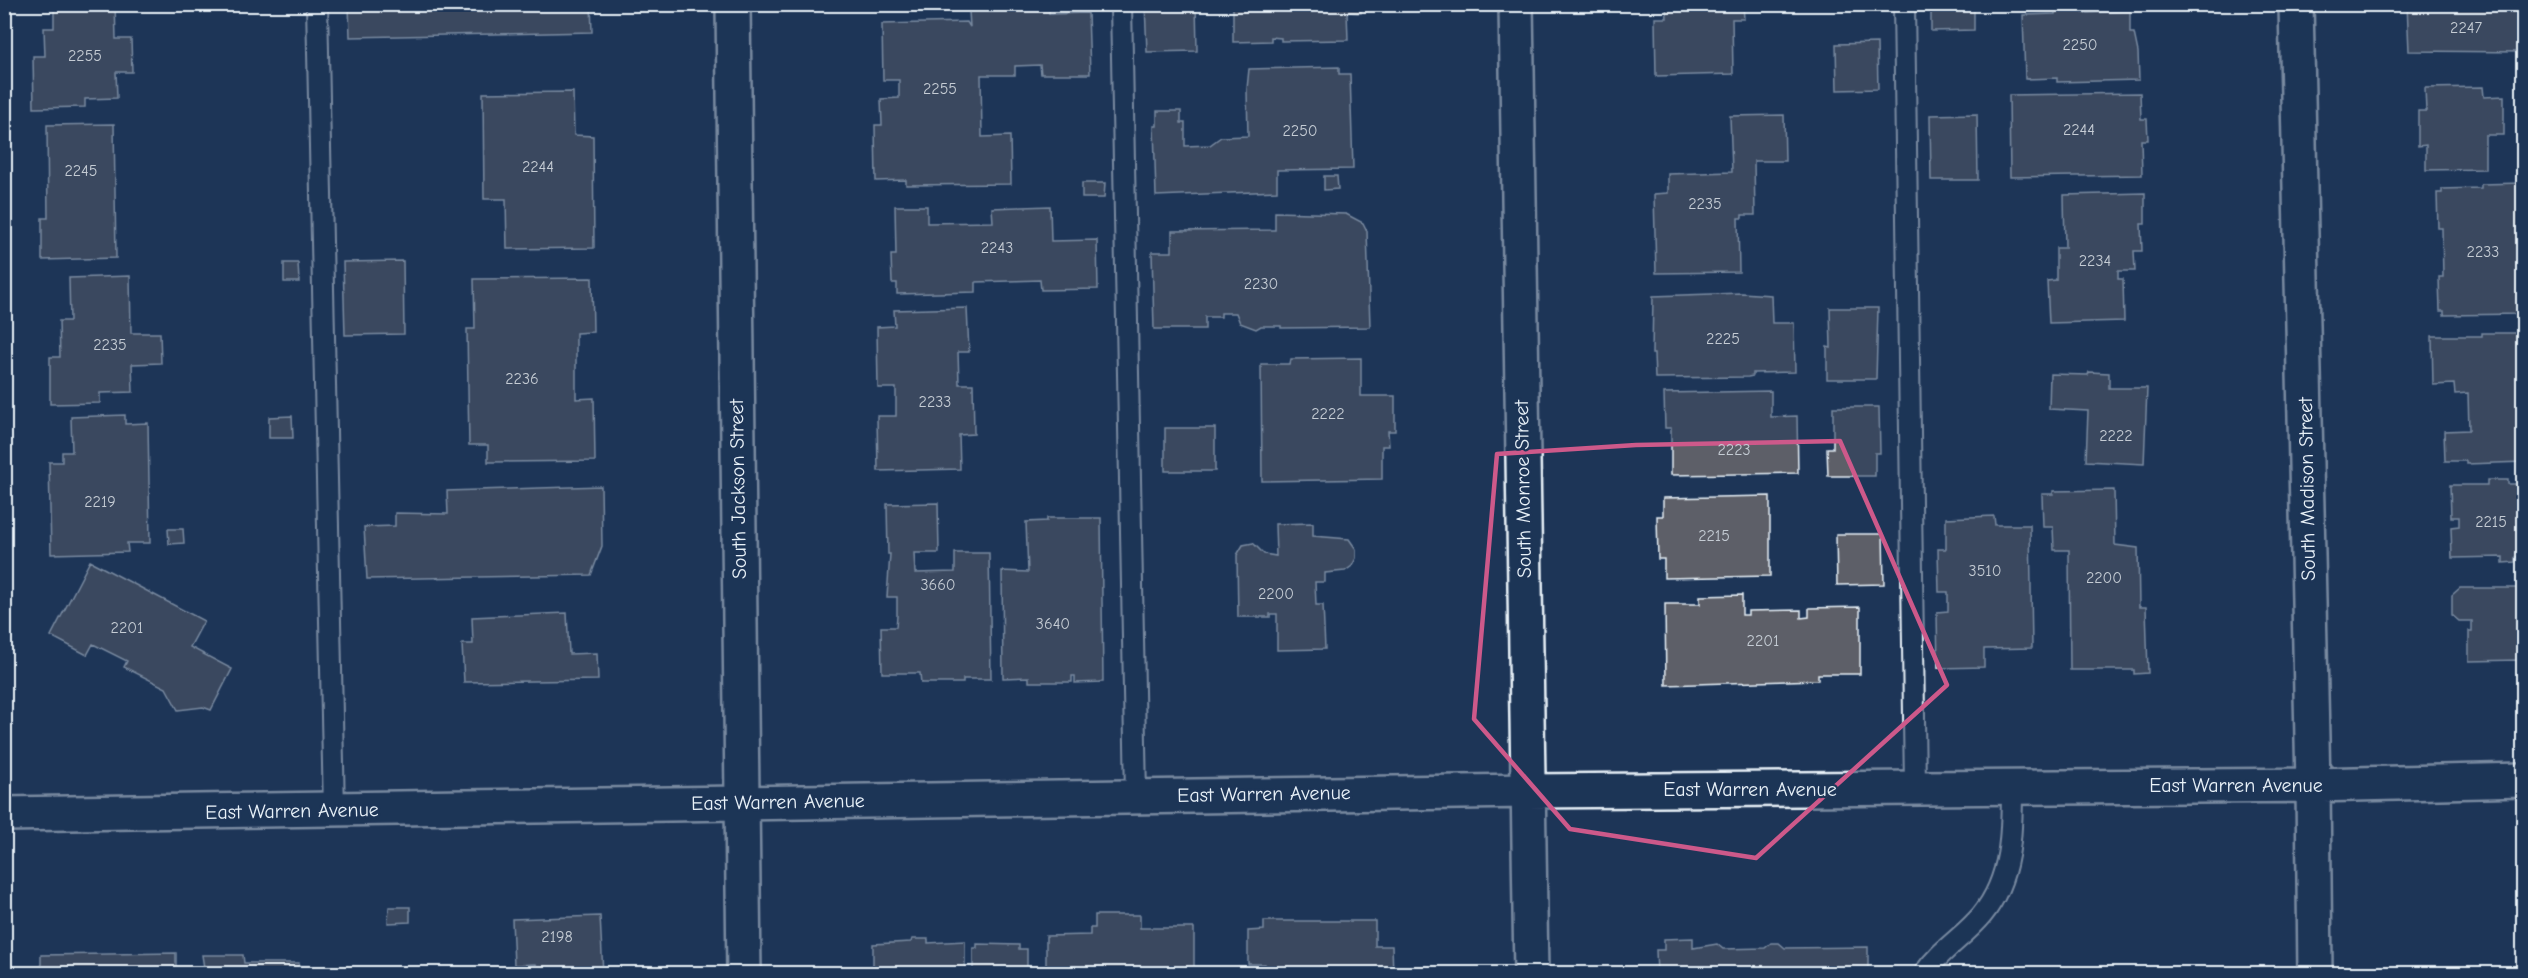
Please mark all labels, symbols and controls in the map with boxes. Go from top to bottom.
house number: 2247 [2450,19,2482,37]
house number: 2250 [2062,36,2098,54]
house number: 2255 [68,47,102,65]
house number: 2255 [923,80,957,98]
house number: 2244 [2063,121,2095,139]
house number: 2250 [1282,122,1318,140]
house number: 2244 [522,158,554,176]
house number: 2245 [64,162,98,180]
house number: 2235 [1688,195,1722,213]
house number: 2243 [981,239,1013,257]
house number: 2233 [2467,243,2499,261]
house number: 2234 [2079,252,2111,270]
house number: 2230 [1244,275,1278,293]
house number: 2225 [1706,330,1740,348]
house number: 2235 [93,336,127,354]
house number: 2236 [505,370,539,388]
house number: 2233 [919,393,951,411]
street label: South Madison Street [2294,396,2320,581]
street label: South Jackson Street [725,397,751,579]
street label: South Monroe Street [1510,398,1536,578]
house number: 2222 [1311,405,1345,423]
house number: 2222 [2099,427,2133,445]
house number: 2223 [1717,441,1751,459]
house number: 2219 [84,493,116,511]
house number: 2215 [2475,513,2507,531]
house number: 2215 [1698,527,1730,545]
house number: 3510 [1969,562,2001,580]
house number: 2200 [2086,569,2122,587]
house number: 3660 [920,576,956,594]
house number: 2200 [1258,585,1294,603]
house number: 3640 [1036,615,1070,633]
house number: 2201 [111,619,143,637]
house number: 2201 [1747,632,1779,650]
street label: East Warren Avenue [2149,774,2323,797]
street label: East Warren Avenue [1663,778,1837,801]
street label: East Warren Avenue [1177,781,1351,807]
street label: East Warren Avenue [691,789,865,815]
street label: East Warren Avenue [205,798,379,824]
house number: 2198 [541,928,573,946]

